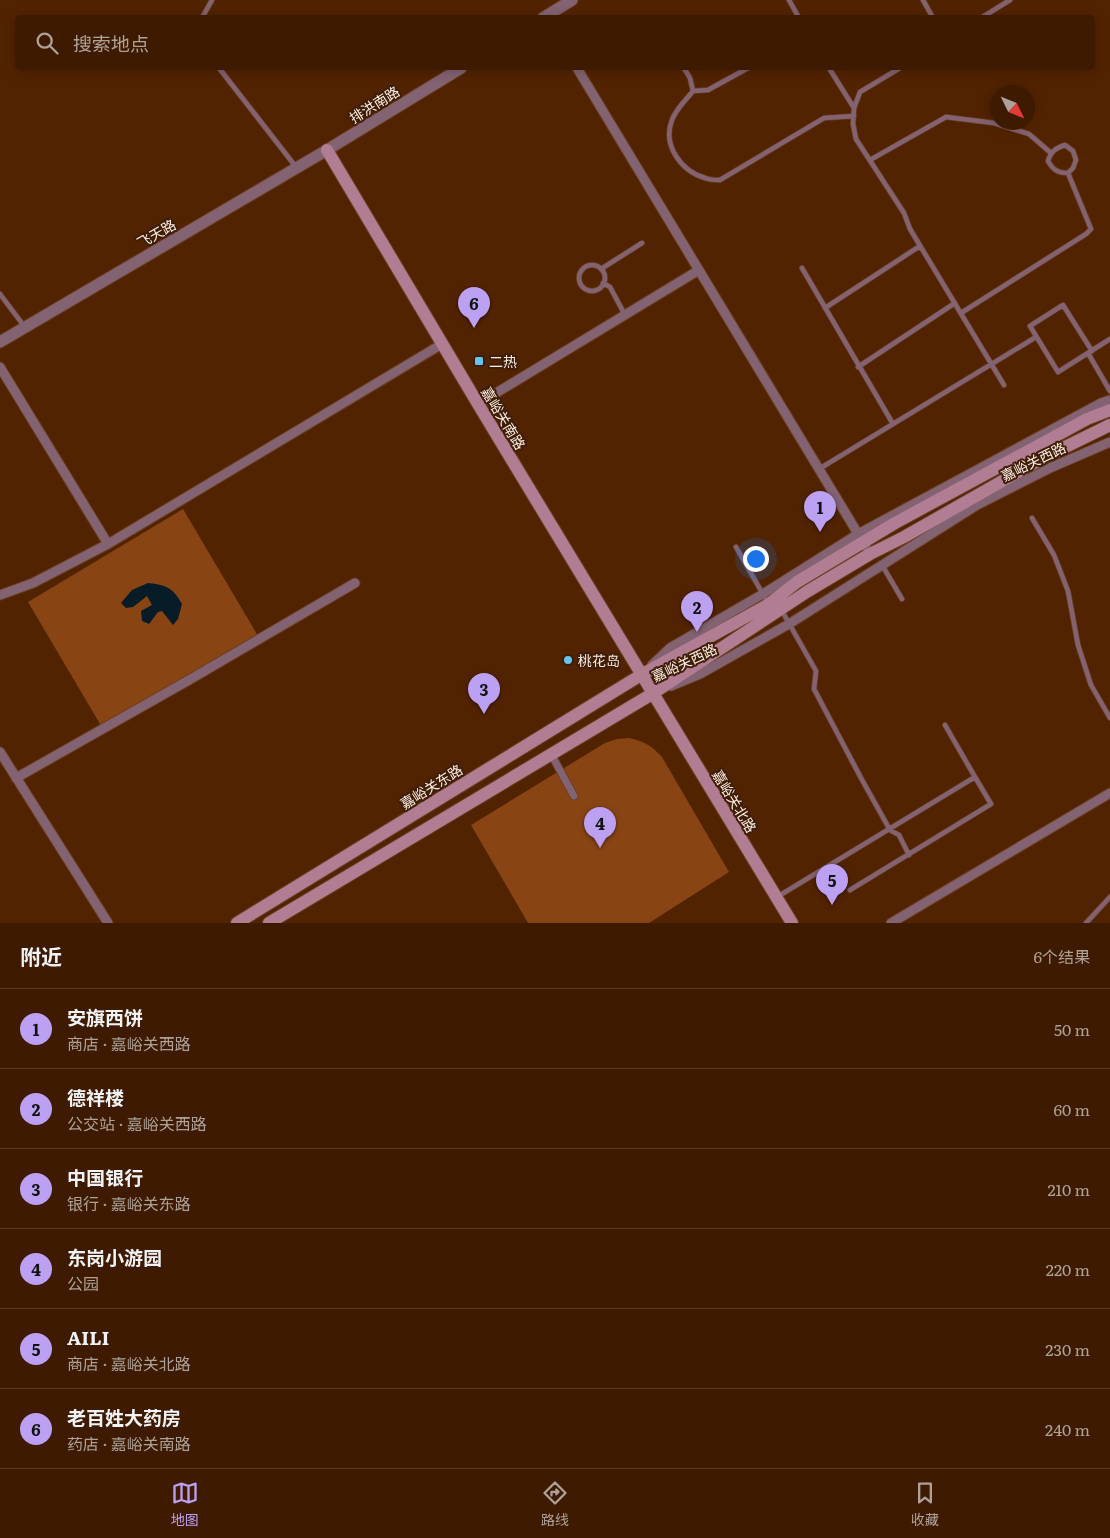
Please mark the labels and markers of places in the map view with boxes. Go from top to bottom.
pin: 6 [458,287,490,328]
place label: 二热 [489,351,517,371]
marker: 二热 [473,355,485,367]
pin: 1 [804,491,836,532]
pin: 2 [681,591,713,632]
place label: 桃花岛 [578,650,620,670]
marker: 桃花岛 [562,654,574,666]
pin: 3 [468,673,500,714]
pin: 4 [584,807,616,848]
pin: 5 [816,864,848,905]

